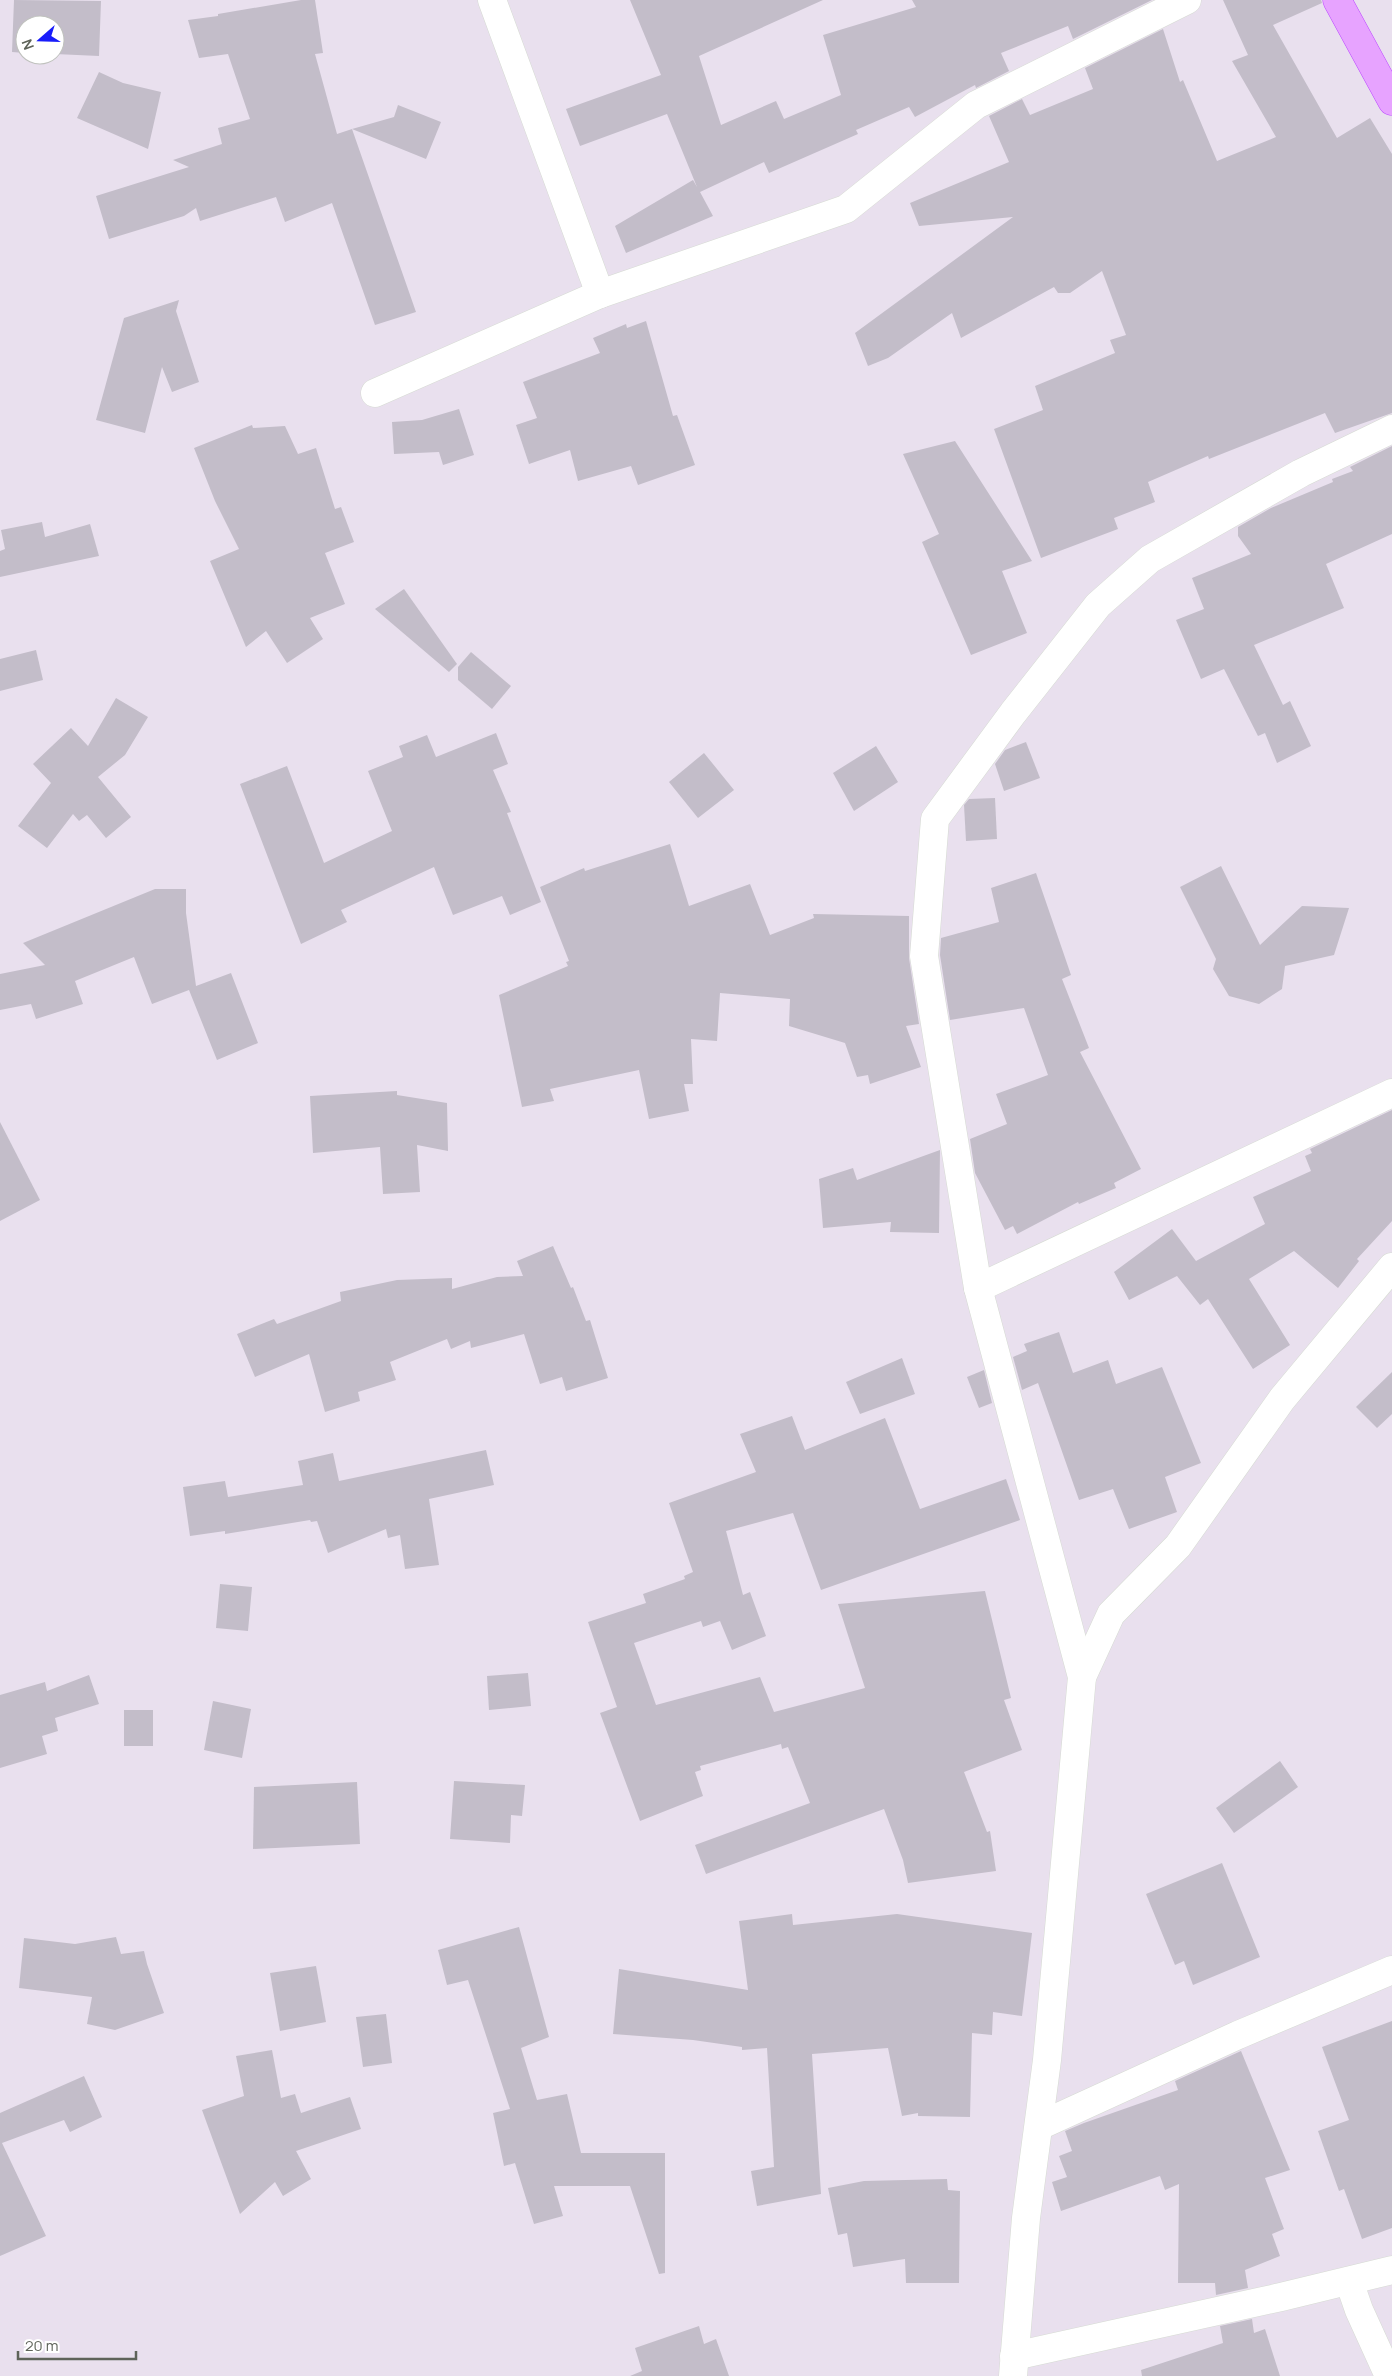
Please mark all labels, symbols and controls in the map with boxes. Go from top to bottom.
north arrow [15,15,65,65]
text: N [17,37,38,53]
scale bar [18,2328,135,2360]
text: 20 m [25,2335,58,2356]

